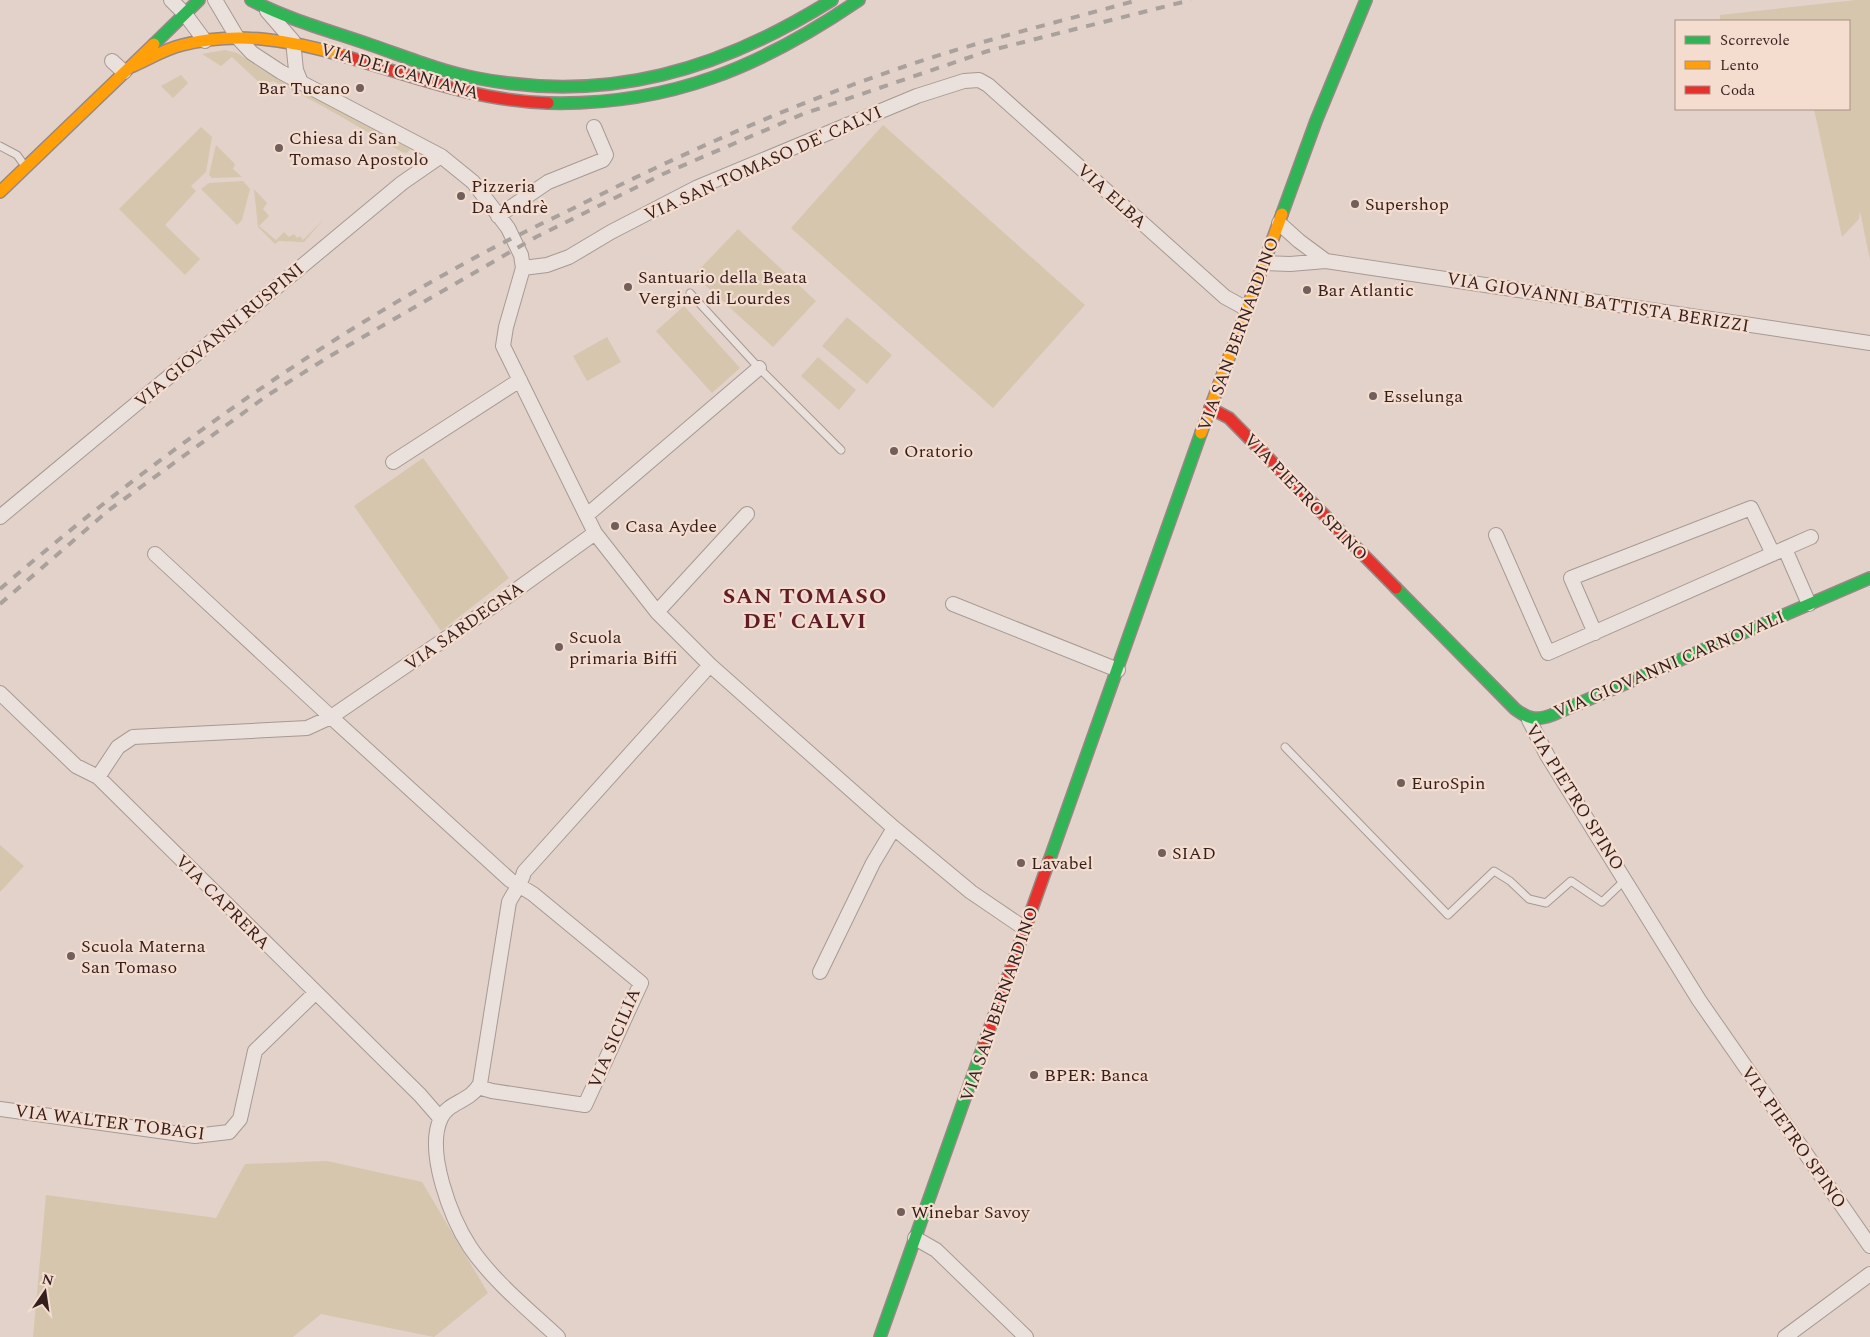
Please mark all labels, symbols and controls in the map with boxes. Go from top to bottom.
legend [1675,20,1850,110]
text: Scorrevole [1720,29,1790,52]
street label: VIA DEI CANIANA [317,36,482,107]
text: Lento [1720,54,1759,77]
place label: Bar Tucano [258,75,350,102]
text: Coda [1720,79,1755,102]
marker: Bar Tucano [354,82,366,94]
street label: VIA SAN TOMASO DE' CALVI [640,99,886,228]
place label: Chiesa di San Tomaso Apostolo [289,125,428,173]
marker: Chiesa di San Tomaso Apostolo [273,142,285,154]
street label: VIA ELBA [1071,157,1153,235]
place label: Pizzeria Da Andrè [471,173,548,221]
marker: Pizzeria Da Andrè [455,190,467,202]
place label: Supershop [1365,191,1449,218]
marker: Supershop [1349,198,1361,210]
street label: VIA SAN BERNARDINO [1191,233,1286,435]
street label: VIA GIOVANNI RUSPINI [129,256,310,414]
place label: Santuario della Beata Vergine di Lourdes [638,264,807,312]
street label: VIA GIOVANNI BATTISTA BERIZZI [1445,265,1751,340]
place label: Bar Atlantic [1317,277,1414,304]
marker: Santuario della Beata Vergine di Lourdes [622,281,634,293]
marker: Bar Atlantic [1301,284,1313,296]
place label: Esselunga [1383,383,1463,410]
marker: Esselunga [1367,390,1379,402]
street label: VIA PIETRO SPINO [1237,427,1374,567]
place label: Oratorio [904,438,973,465]
marker: Oratorio [888,445,900,457]
place label: Casa Aydee [625,513,717,540]
marker: Casa Aydee [609,520,621,532]
street label: VIA SARDEGNA [399,575,529,678]
district label: SAN TOMASO DE' CALVI [723,580,887,638]
street label: VIA GIOVANNI CARNOVALI [1550,603,1789,725]
place label: Scuola primaria Biffi [569,624,678,672]
marker: Scuola primaria Biffi [553,641,565,653]
street label: VIA PIETRO SPINO [1518,719,1631,876]
place label: EuroSpin [1411,770,1486,797]
marker: EuroSpin [1395,777,1407,789]
place label: SIAD [1172,840,1216,867]
marker: SIAD [1156,847,1168,859]
street label: VIA CAPRERA [169,849,276,956]
place label: Lavabel [1031,850,1093,877]
marker: Lavabel [1015,857,1027,869]
street label: VIA SAN BERNARDINO [953,903,1046,1105]
place label: Scuola Materna San Tomaso [81,933,206,981]
marker: Scuola Materna San Tomaso [65,950,77,962]
street label: VIA SICILIA [581,984,648,1093]
street label: VIA PIETRO SPINO [1734,1060,1853,1214]
place label: BPER: Banca [1044,1062,1149,1089]
marker: BPER: Banca [1028,1069,1040,1081]
street label: VIA WALTER TOBAGI [13,1097,207,1148]
place label: Winebar Savoy [911,1199,1031,1226]
marker: Winebar Savoy [895,1206,907,1218]
north arrow [20,1267,70,1317]
text: N [40,1268,56,1291]

